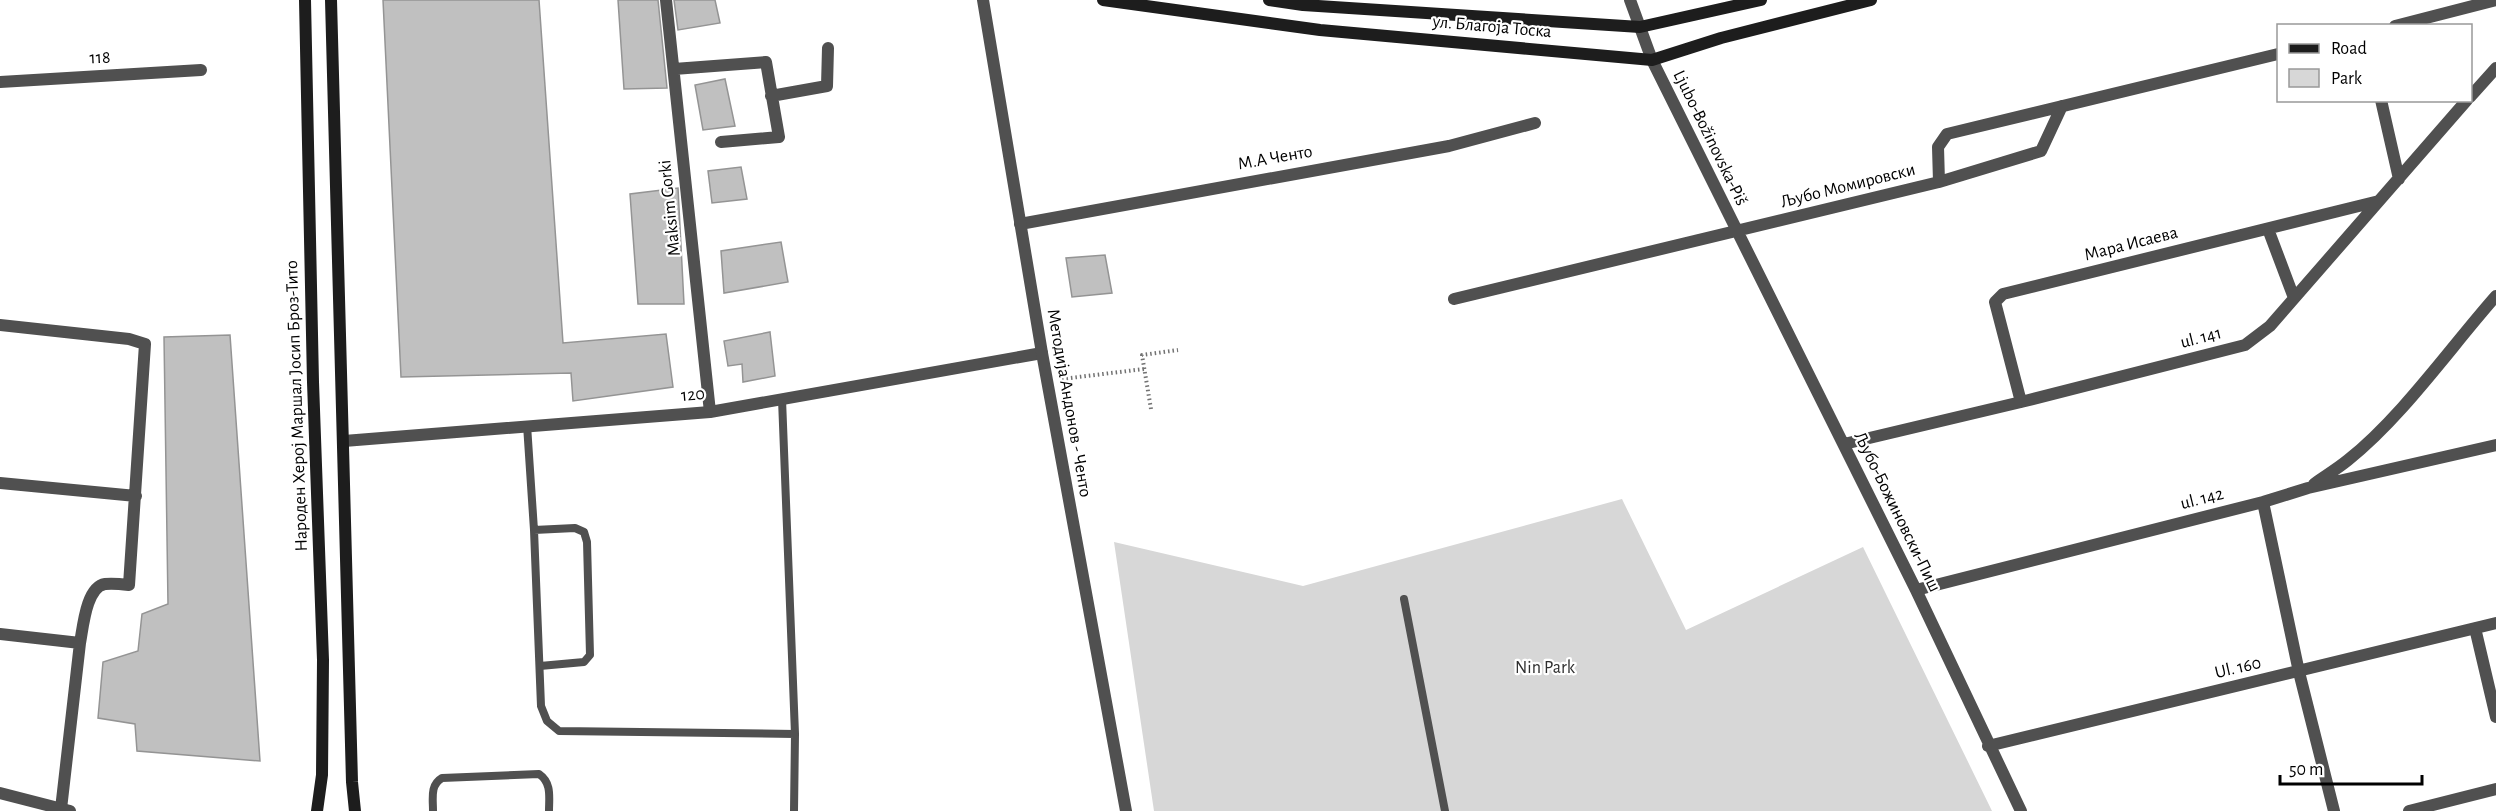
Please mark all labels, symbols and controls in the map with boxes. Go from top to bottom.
street label: ул. Благоја Тоска [1431,13,1552,41]
legend [2277,24,2472,102]
text: Road [2331,40,2367,58]
street label: 118 [89,48,111,68]
street label: Ljubo-Božinovska-Piš [1669,68,1751,208]
text: Park [2331,70,2363,88]
street label: М.А Ченто [1236,143,1314,173]
street label: Maksim Gorki [656,159,684,257]
street label: Љубо Момировски [1779,160,1917,211]
street label: Мара Исаева [2082,224,2180,264]
street label: Народен Херој Маршал Јосип Броз-Тито [283,260,311,552]
street label: Методија Андонов - Ченто [1044,308,1094,498]
street label: ul. 141 [2179,324,2223,352]
street label: 120 [680,385,706,405]
street label: Љубо-Божиновски-Пиш [1850,429,1944,595]
street label: ul. 142 [2179,485,2225,513]
street label: Ul. 160 [2213,654,2263,682]
park label: Nin Park [1515,659,1576,677]
scale bar [2280,748,2422,786]
text: 50 m [2289,761,2323,779]

